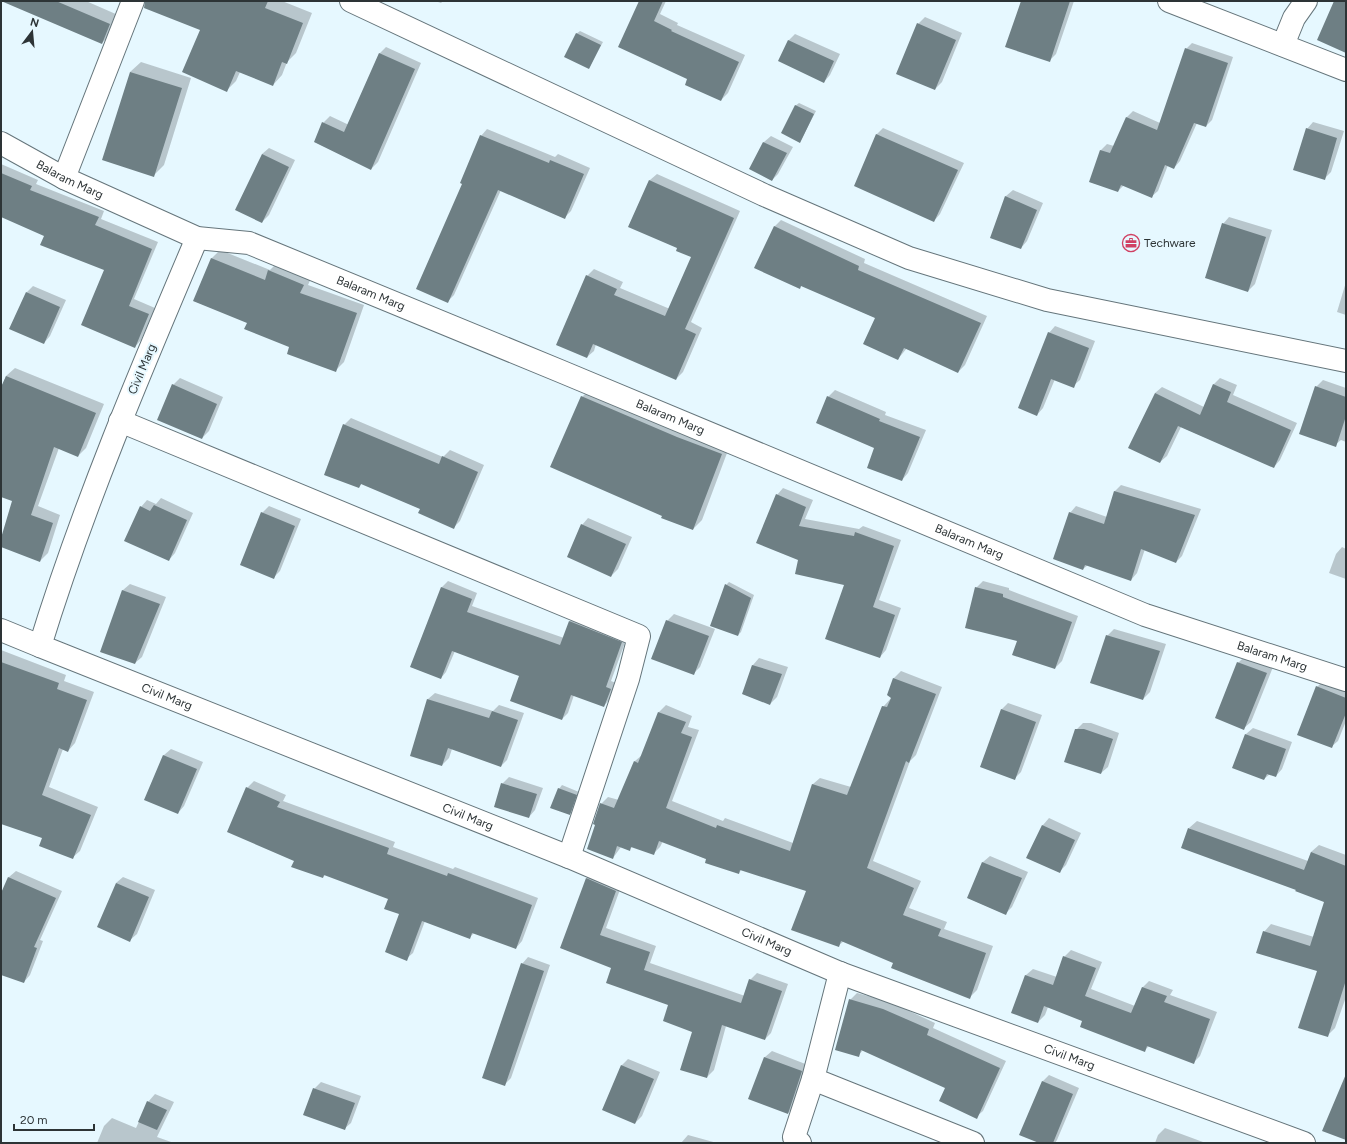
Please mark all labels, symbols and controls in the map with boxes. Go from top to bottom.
north arrow [12,12,52,52]
text: N [29,15,41,30]
street label: Balaram Marg [34,157,106,202]
office icon: Techware [1121,233,1141,253]
place label: Techware [1144,236,1196,250]
street label: Balaram Marg [334,273,407,314]
street label: Civil Marg [125,342,159,396]
street label: Balaram Marg [634,396,707,438]
street label: Balaram Marg [933,521,1006,562]
street label: Balaram Marg [1235,638,1309,674]
street label: Civil Marg [139,680,194,713]
street label: Civil Marg [440,800,495,833]
street label: Civil Marg [739,925,794,959]
street label: Civil Marg [1042,1041,1097,1073]
scale bar [14,1106,94,1132]
text: 20 m [20,1113,48,1127]

